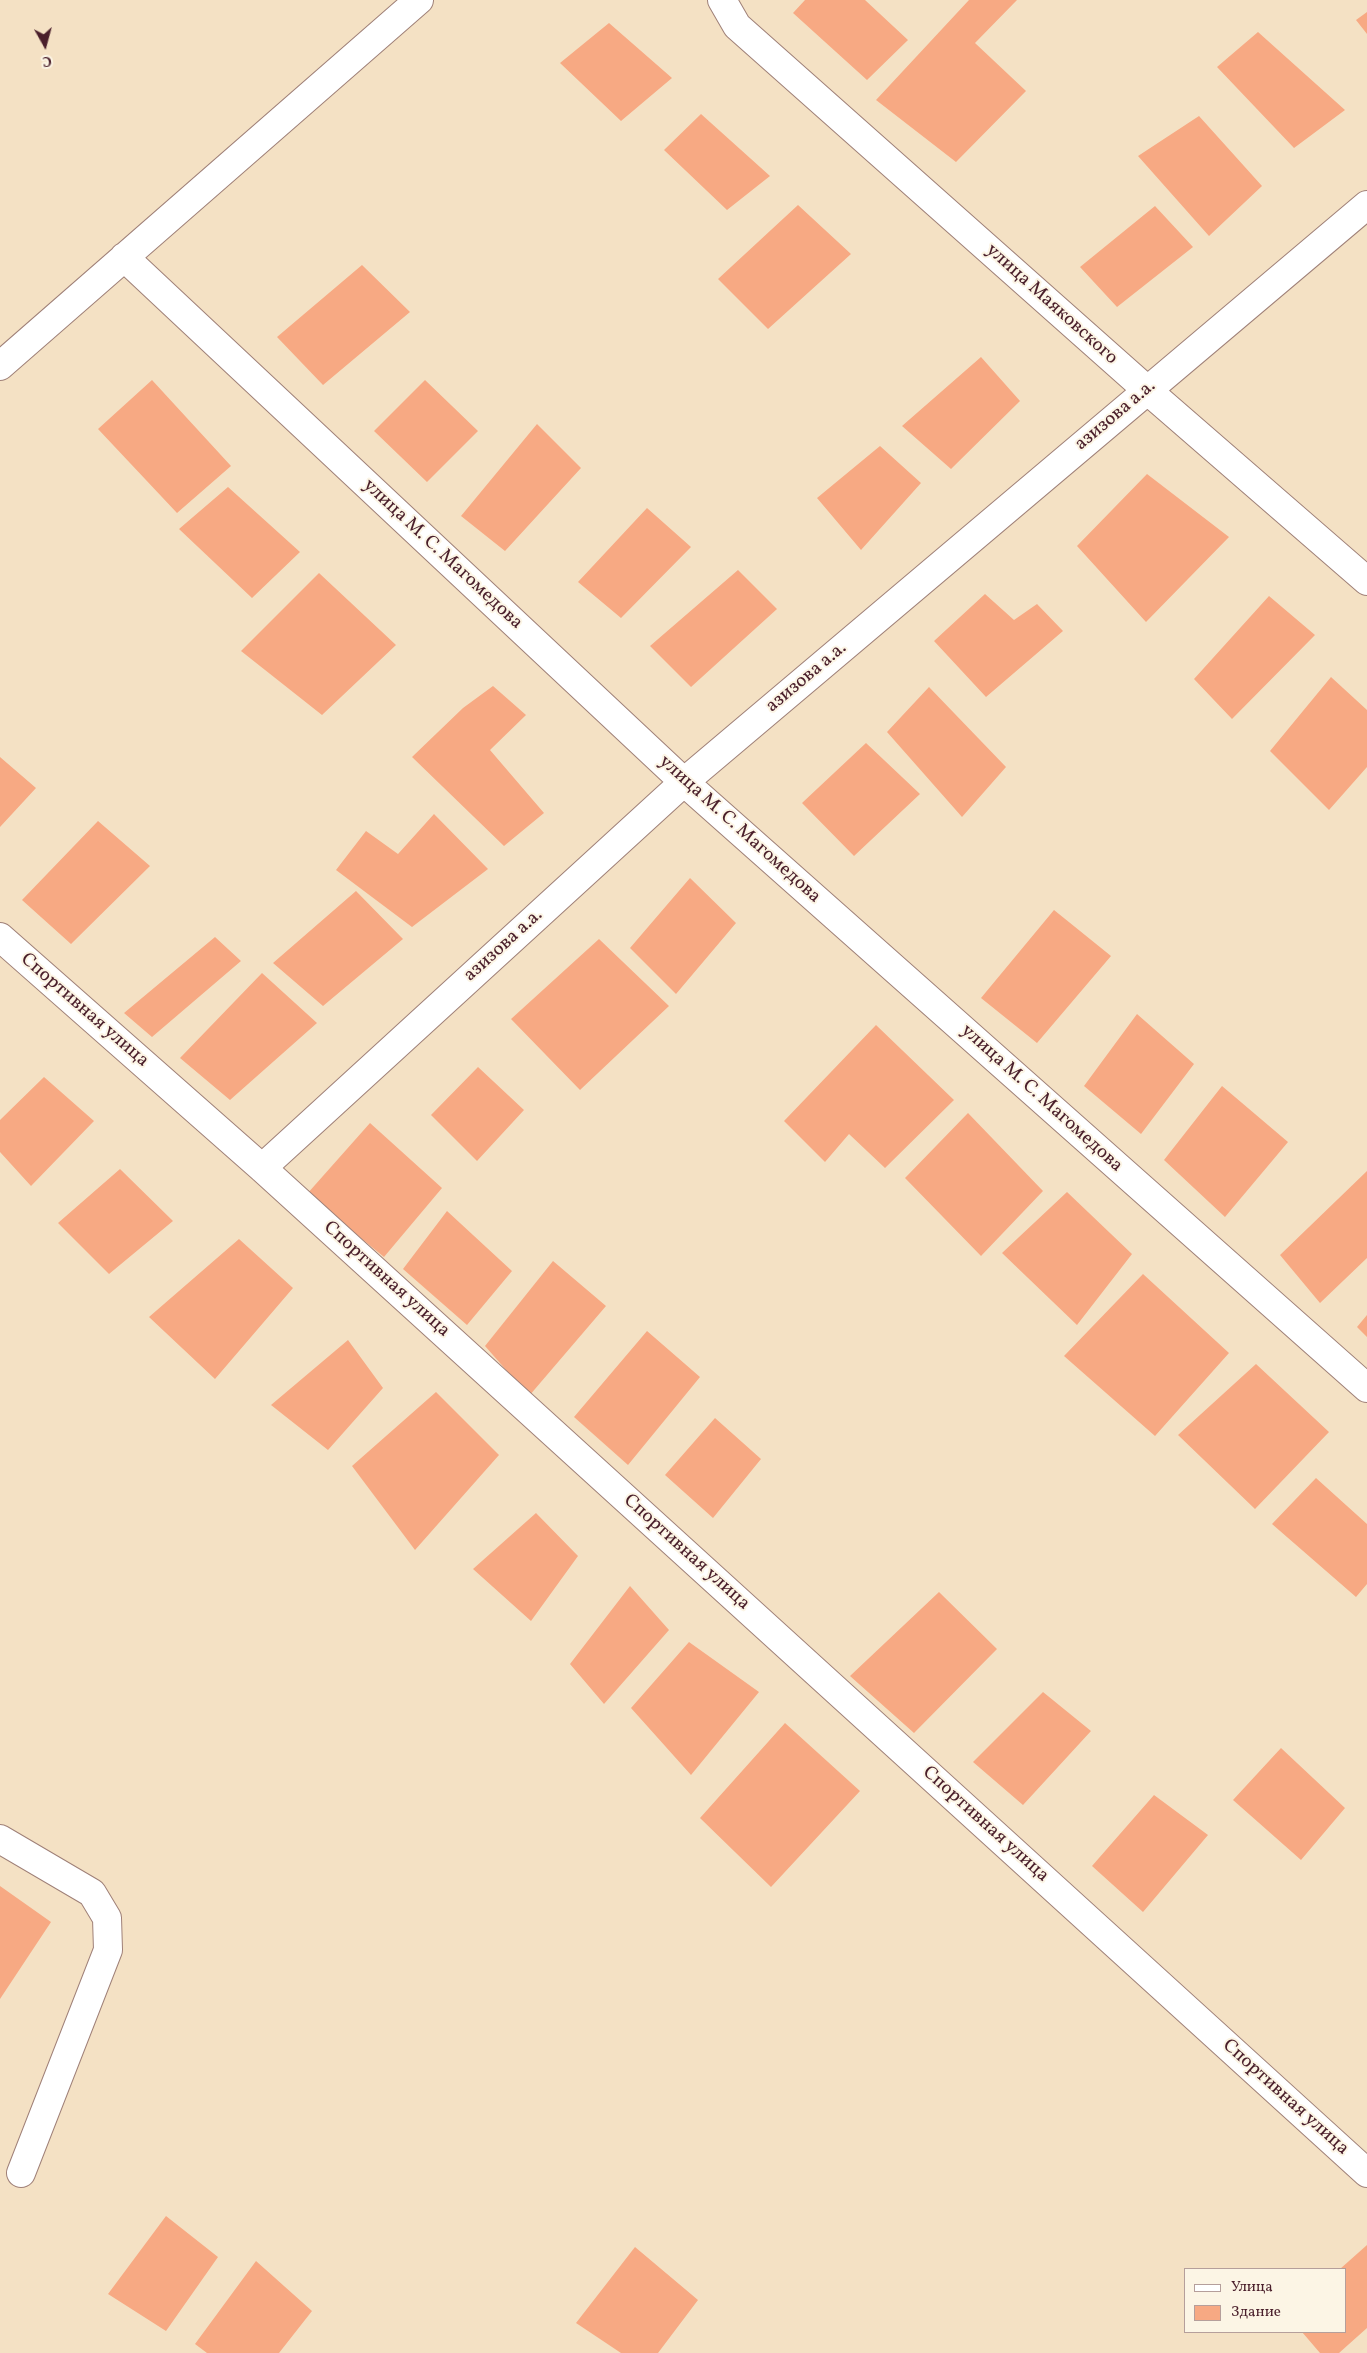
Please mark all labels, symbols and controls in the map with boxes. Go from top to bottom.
north arrow [20,20,70,70]
text: С [41,50,53,70]
street label: улица Маяковского [980,240,1122,370]
street label: азизова а.а. [1071,376,1161,456]
street label: улица М. С. Магомедова [357,475,527,635]
street label: азизова а.а. [762,638,852,718]
street label: улица М. С. Магомедова [653,751,825,909]
street label: азизова а.а. [460,905,548,987]
street label: Спортивная улица [15,949,153,1073]
street label: улица М. С. Магомедова [955,1020,1127,1178]
street label: Спортивная улица [318,1217,454,1343]
street label: Спортивная улица [618,1490,754,1616]
street label: Спортивная улица [917,1762,1053,1888]
street label: Спортивная улица [1217,2035,1353,2161]
legend [1184,2268,1347,2333]
text: Улица [1231,2277,1273,2298]
text: Здание [1231,2302,1281,2323]

